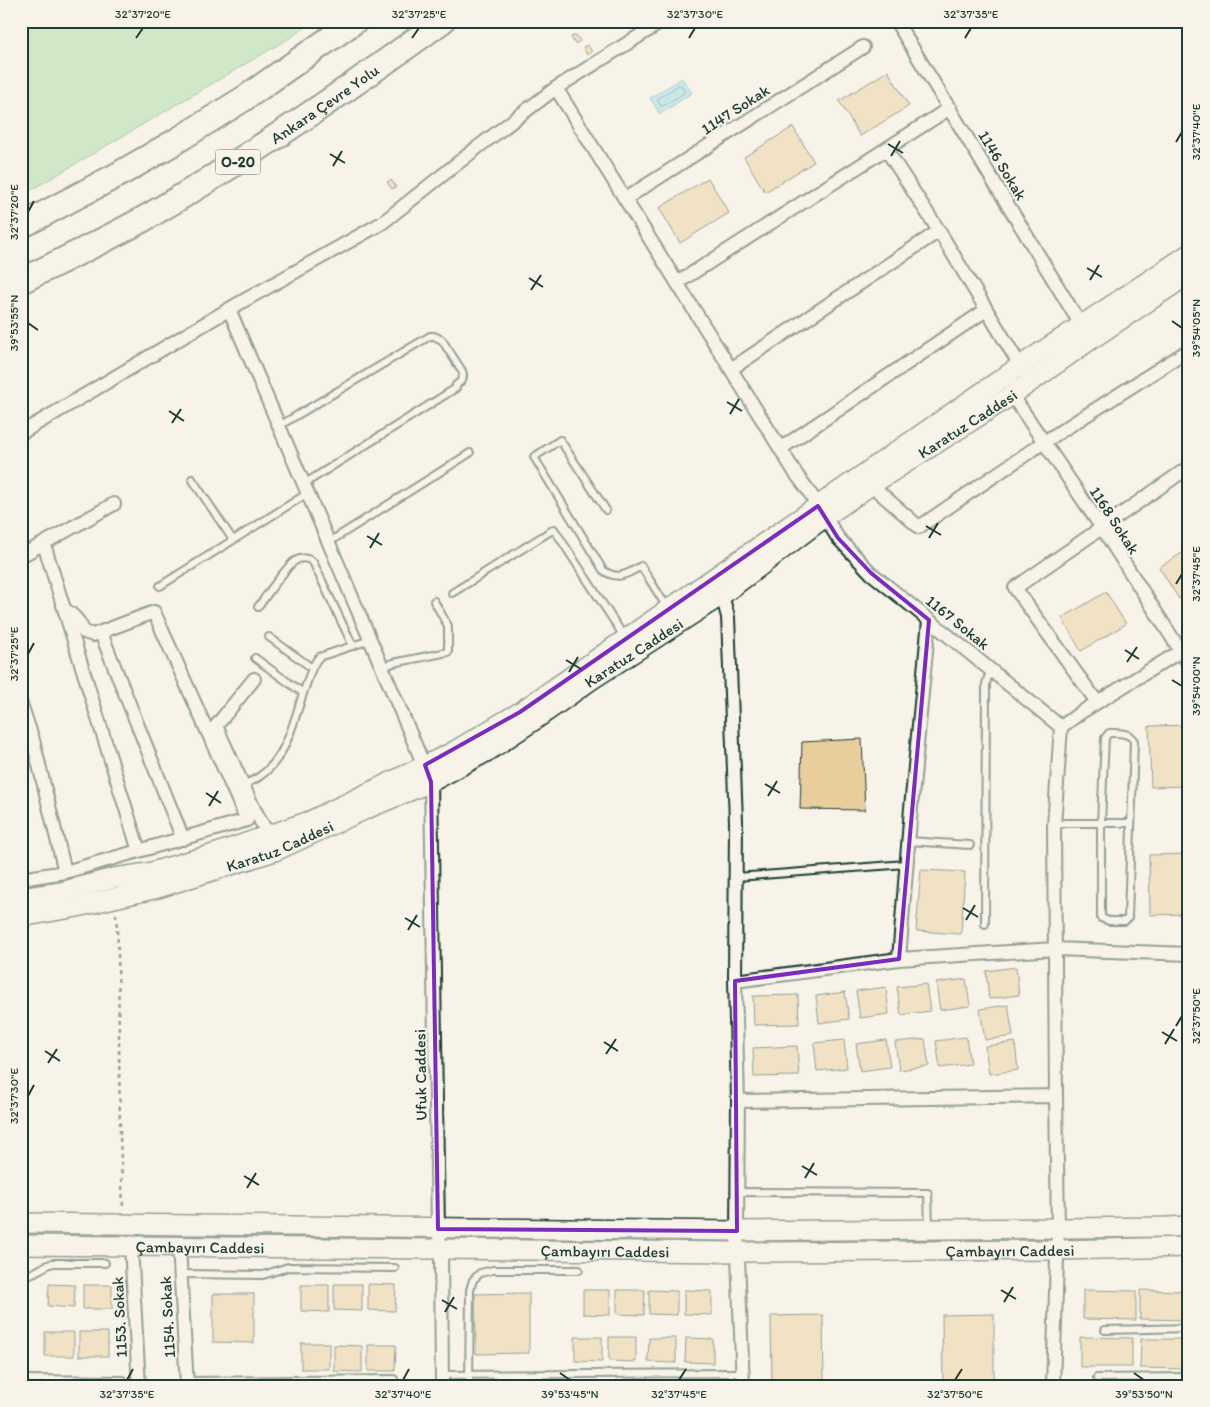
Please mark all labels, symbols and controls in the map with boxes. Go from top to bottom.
text: 32°37'20"E [115,7,171,21]
text: 32°37'25"E [392,7,447,21]
text: 32°37'30"E [667,7,723,21]
text: 32°37'35"E [944,7,999,21]
street label: Ankara Çevre Yolu [267,60,383,148]
street label: 1147 Sokak [698,80,773,138]
text: 32°37'40"E [1189,103,1203,160]
street label: 1146 Sokak [974,127,1031,204]
road number: O-20 [216,150,260,174]
text: 32°37'20"E [7,184,21,240]
text: 39°53'55"N [7,295,21,351]
text: 39°54'05"N [1189,299,1203,357]
street label: Karatuz Caddesi [915,385,1021,463]
street label: 1168 Sokak [1086,483,1144,558]
text: 32°37'45"E [1189,546,1203,602]
street label: 1167 Sokak [922,591,993,654]
street label: Karatuz Caddesi [581,614,687,692]
text: 32°37'25"E [7,626,21,681]
text: 39°54'00"N [1189,656,1203,716]
street label: Karatuz Caddesi [224,816,336,876]
text: 32°37'50"E [1189,988,1203,1044]
street label: Ufuk Caddesi [410,1029,431,1121]
text: 32°37'30"E [7,1068,21,1124]
street label: Çambayırı Caddesi [135,1237,265,1257]
street label: Çambayırı Caddesi [540,1241,670,1261]
street label: Çambayırı Caddesi [945,1241,1075,1261]
street label: 1153. Sokak [108,1276,131,1358]
street label: 1154. Sokak [156,1276,179,1358]
text: 32°37'35"E [100,1387,155,1401]
text: 32°37'40"E [375,1387,432,1401]
text: 39°53'45"N [541,1387,599,1401]
text: 32°37'45"E [651,1387,707,1401]
text: 32°37'50"E [927,1387,983,1401]
text: 39°53'50"N [1115,1387,1173,1401]

